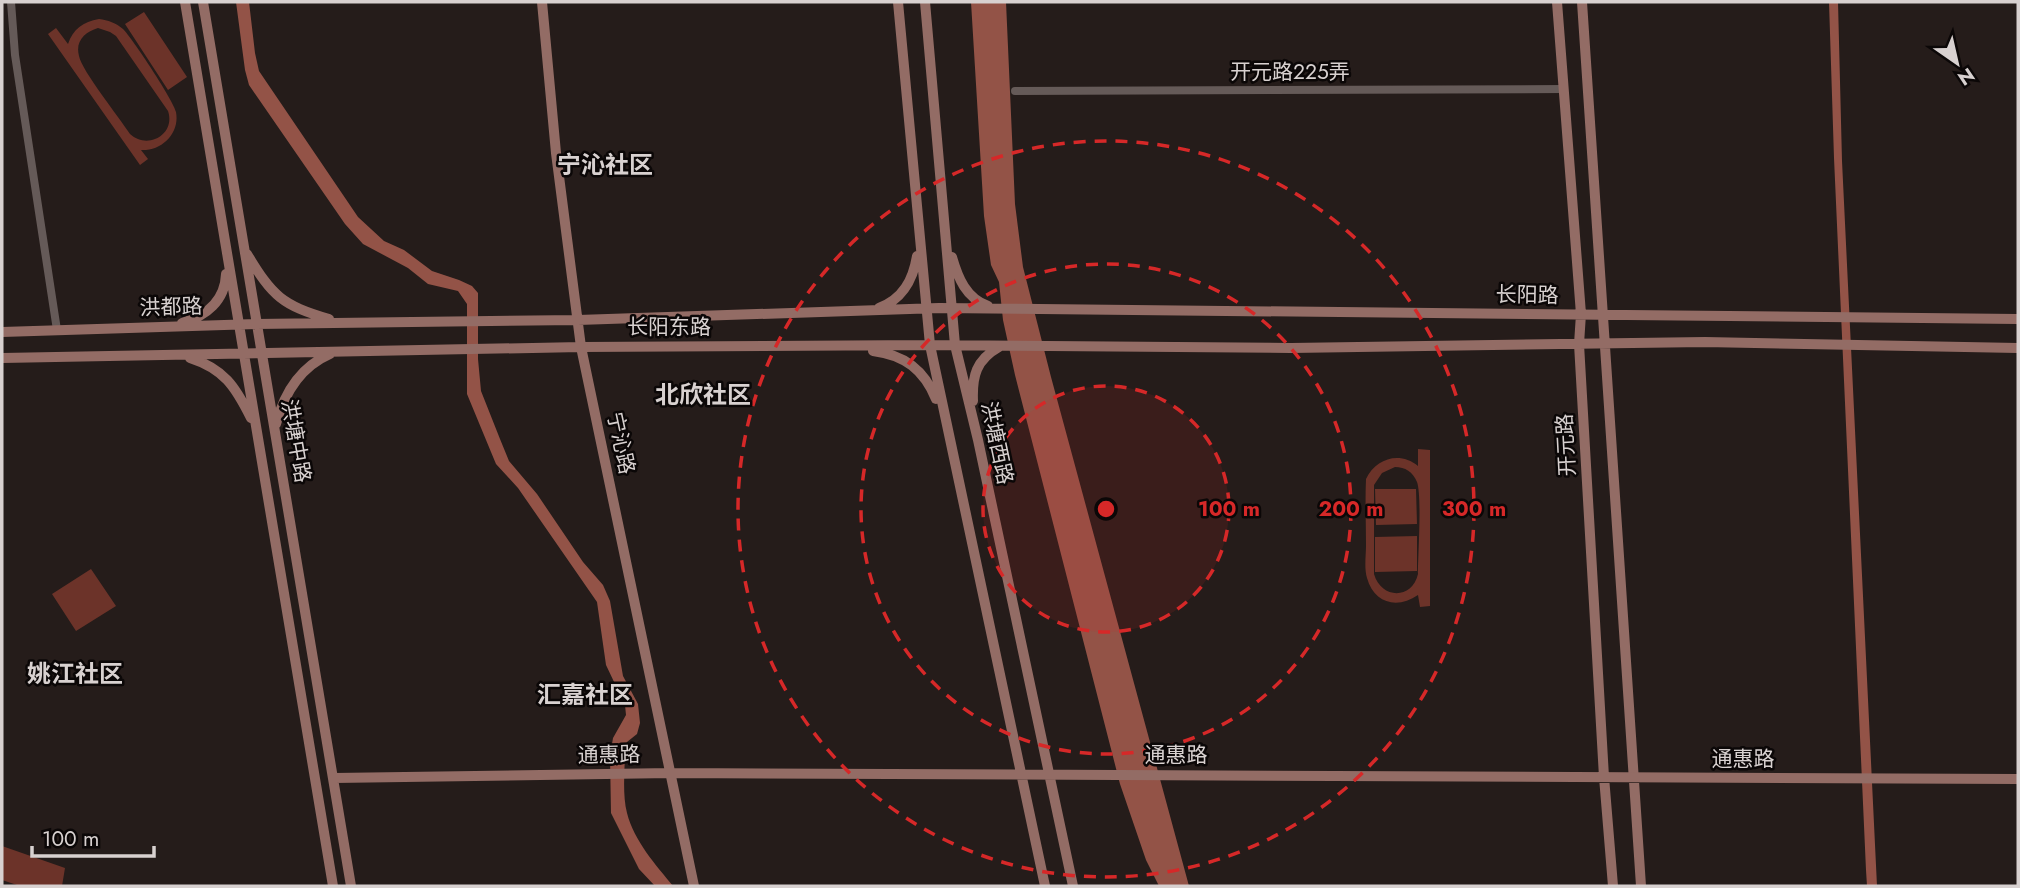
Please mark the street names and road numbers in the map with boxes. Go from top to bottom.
street label: 开元路225弄 [1230,57,1350,87]
street label: 长阳路 [1495,279,1559,311]
street label: 洪都路 [139,291,203,323]
street label: 长阳东路 [627,312,711,342]
street label: 洪塘中路 [274,397,318,485]
street label: 洪塘西路 [974,399,1020,487]
street label: 宁沁路 [600,409,642,477]
street label: 开元路 [1549,413,1583,477]
street label: 通惠路 [577,739,641,771]
street label: 通惠路 [1145,740,1208,770]
street label: 通惠路 [1712,744,1775,774]

